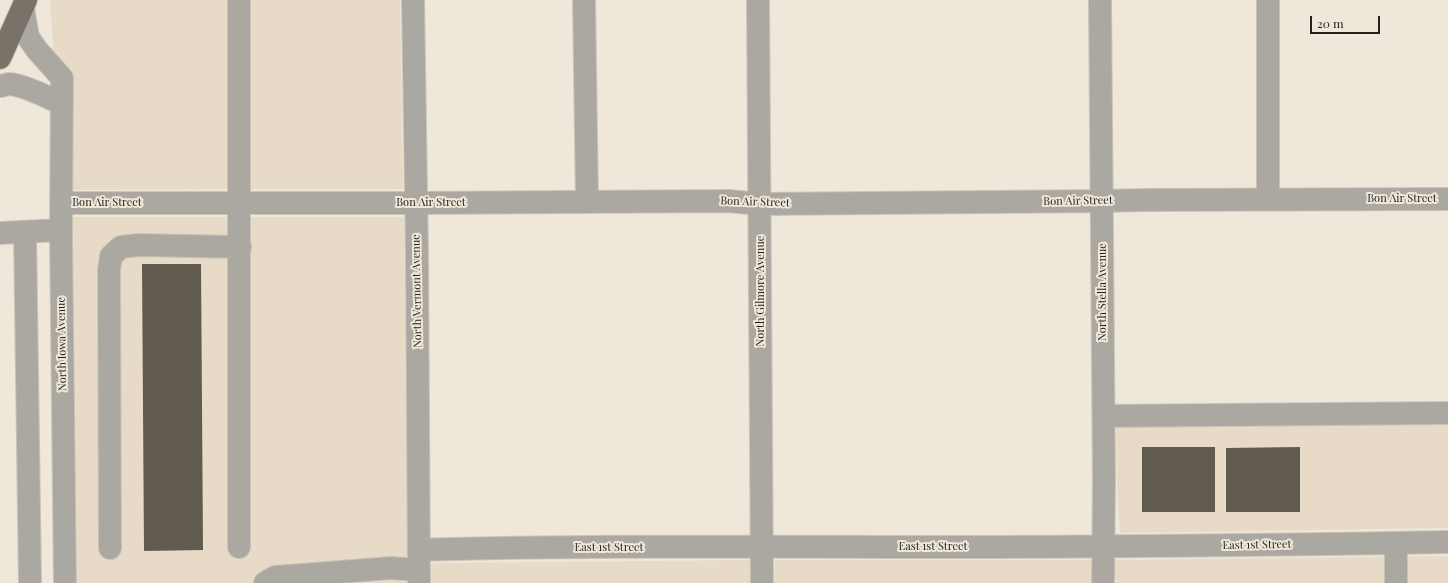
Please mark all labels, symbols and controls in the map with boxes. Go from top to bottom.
scale bar [1312,8,1382,34]
text: 20 m [1317,15,1344,31]
street label: Bon Air Street [1367,192,1437,206]
street label: Bon Air Street [720,194,790,210]
street label: Bon Air Street [1043,194,1113,208]
street label: Bon Air Street [72,196,142,210]
street label: Bon Air Street [396,196,466,210]
street label: North Vermont Avenue [409,234,425,348]
street label: North Gilmore Avenue [754,236,768,346]
street label: North Stella Avenue [1096,243,1110,341]
street label: North Iowa Avenue [55,297,69,391]
street label: East 1st Street [1222,538,1292,552]
street label: East 1st Street [899,540,967,554]
street label: East 1st Street [575,541,643,555]

